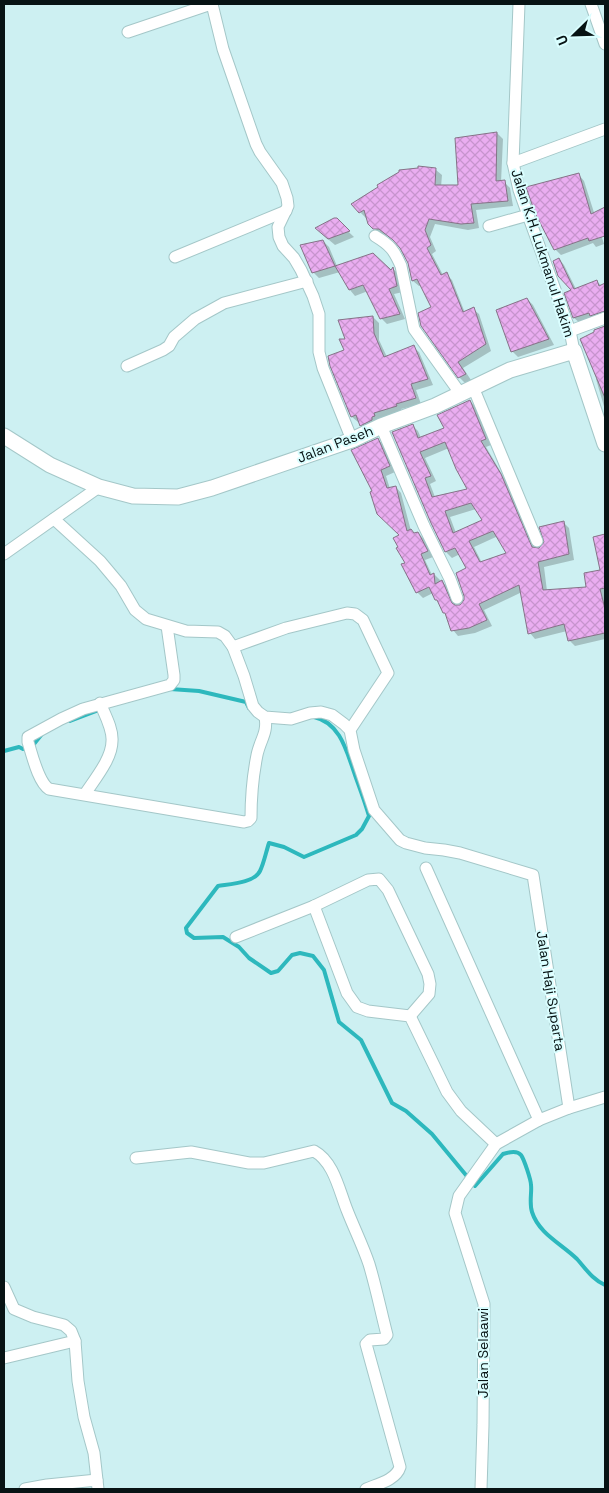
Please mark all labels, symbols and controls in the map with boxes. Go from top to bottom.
north arrow [549,10,599,60]
text: U [552,32,572,48]
street label: Jalan K.H. Lukmanul Hakim [507,167,579,339]
street label: Jalan Paseh [294,421,376,467]
street label: Jalan Haji Suparta [533,930,569,1052]
street label: Jalan Selaawi [474,1308,492,1398]

